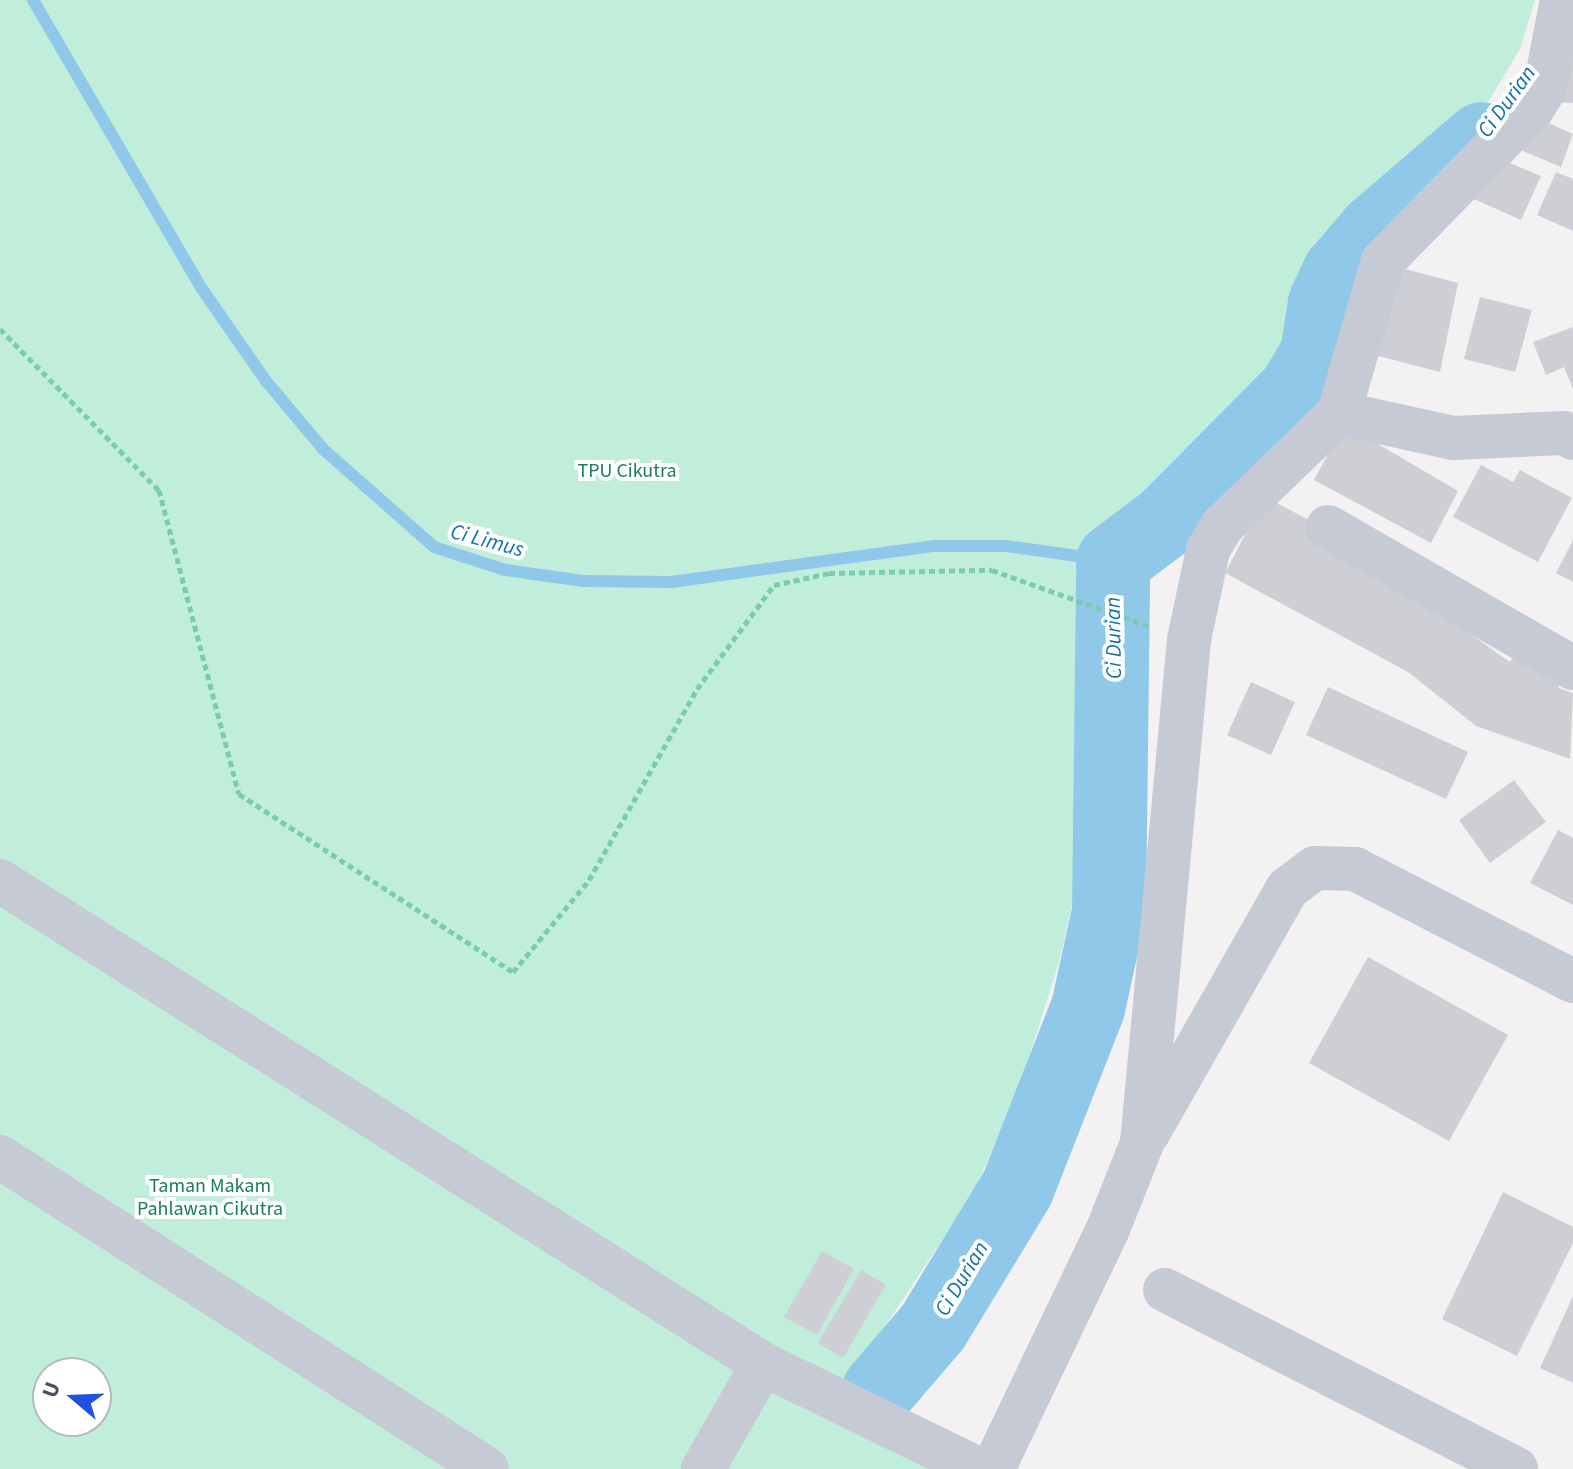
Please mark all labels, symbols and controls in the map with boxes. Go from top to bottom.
water label: Ci Durian [1472,61,1542,143]
park label: TPU Cikutra [577,459,677,483]
water label: Ci Limus [447,519,527,563]
water label: Ci Durian [1100,597,1128,679]
park label: Taman Makam Pahlawan Cikutra [137,1174,283,1221]
water label: Ci Durian [929,1237,995,1321]
north arrow [32,1357,112,1437]
text: U [34,1378,69,1402]

